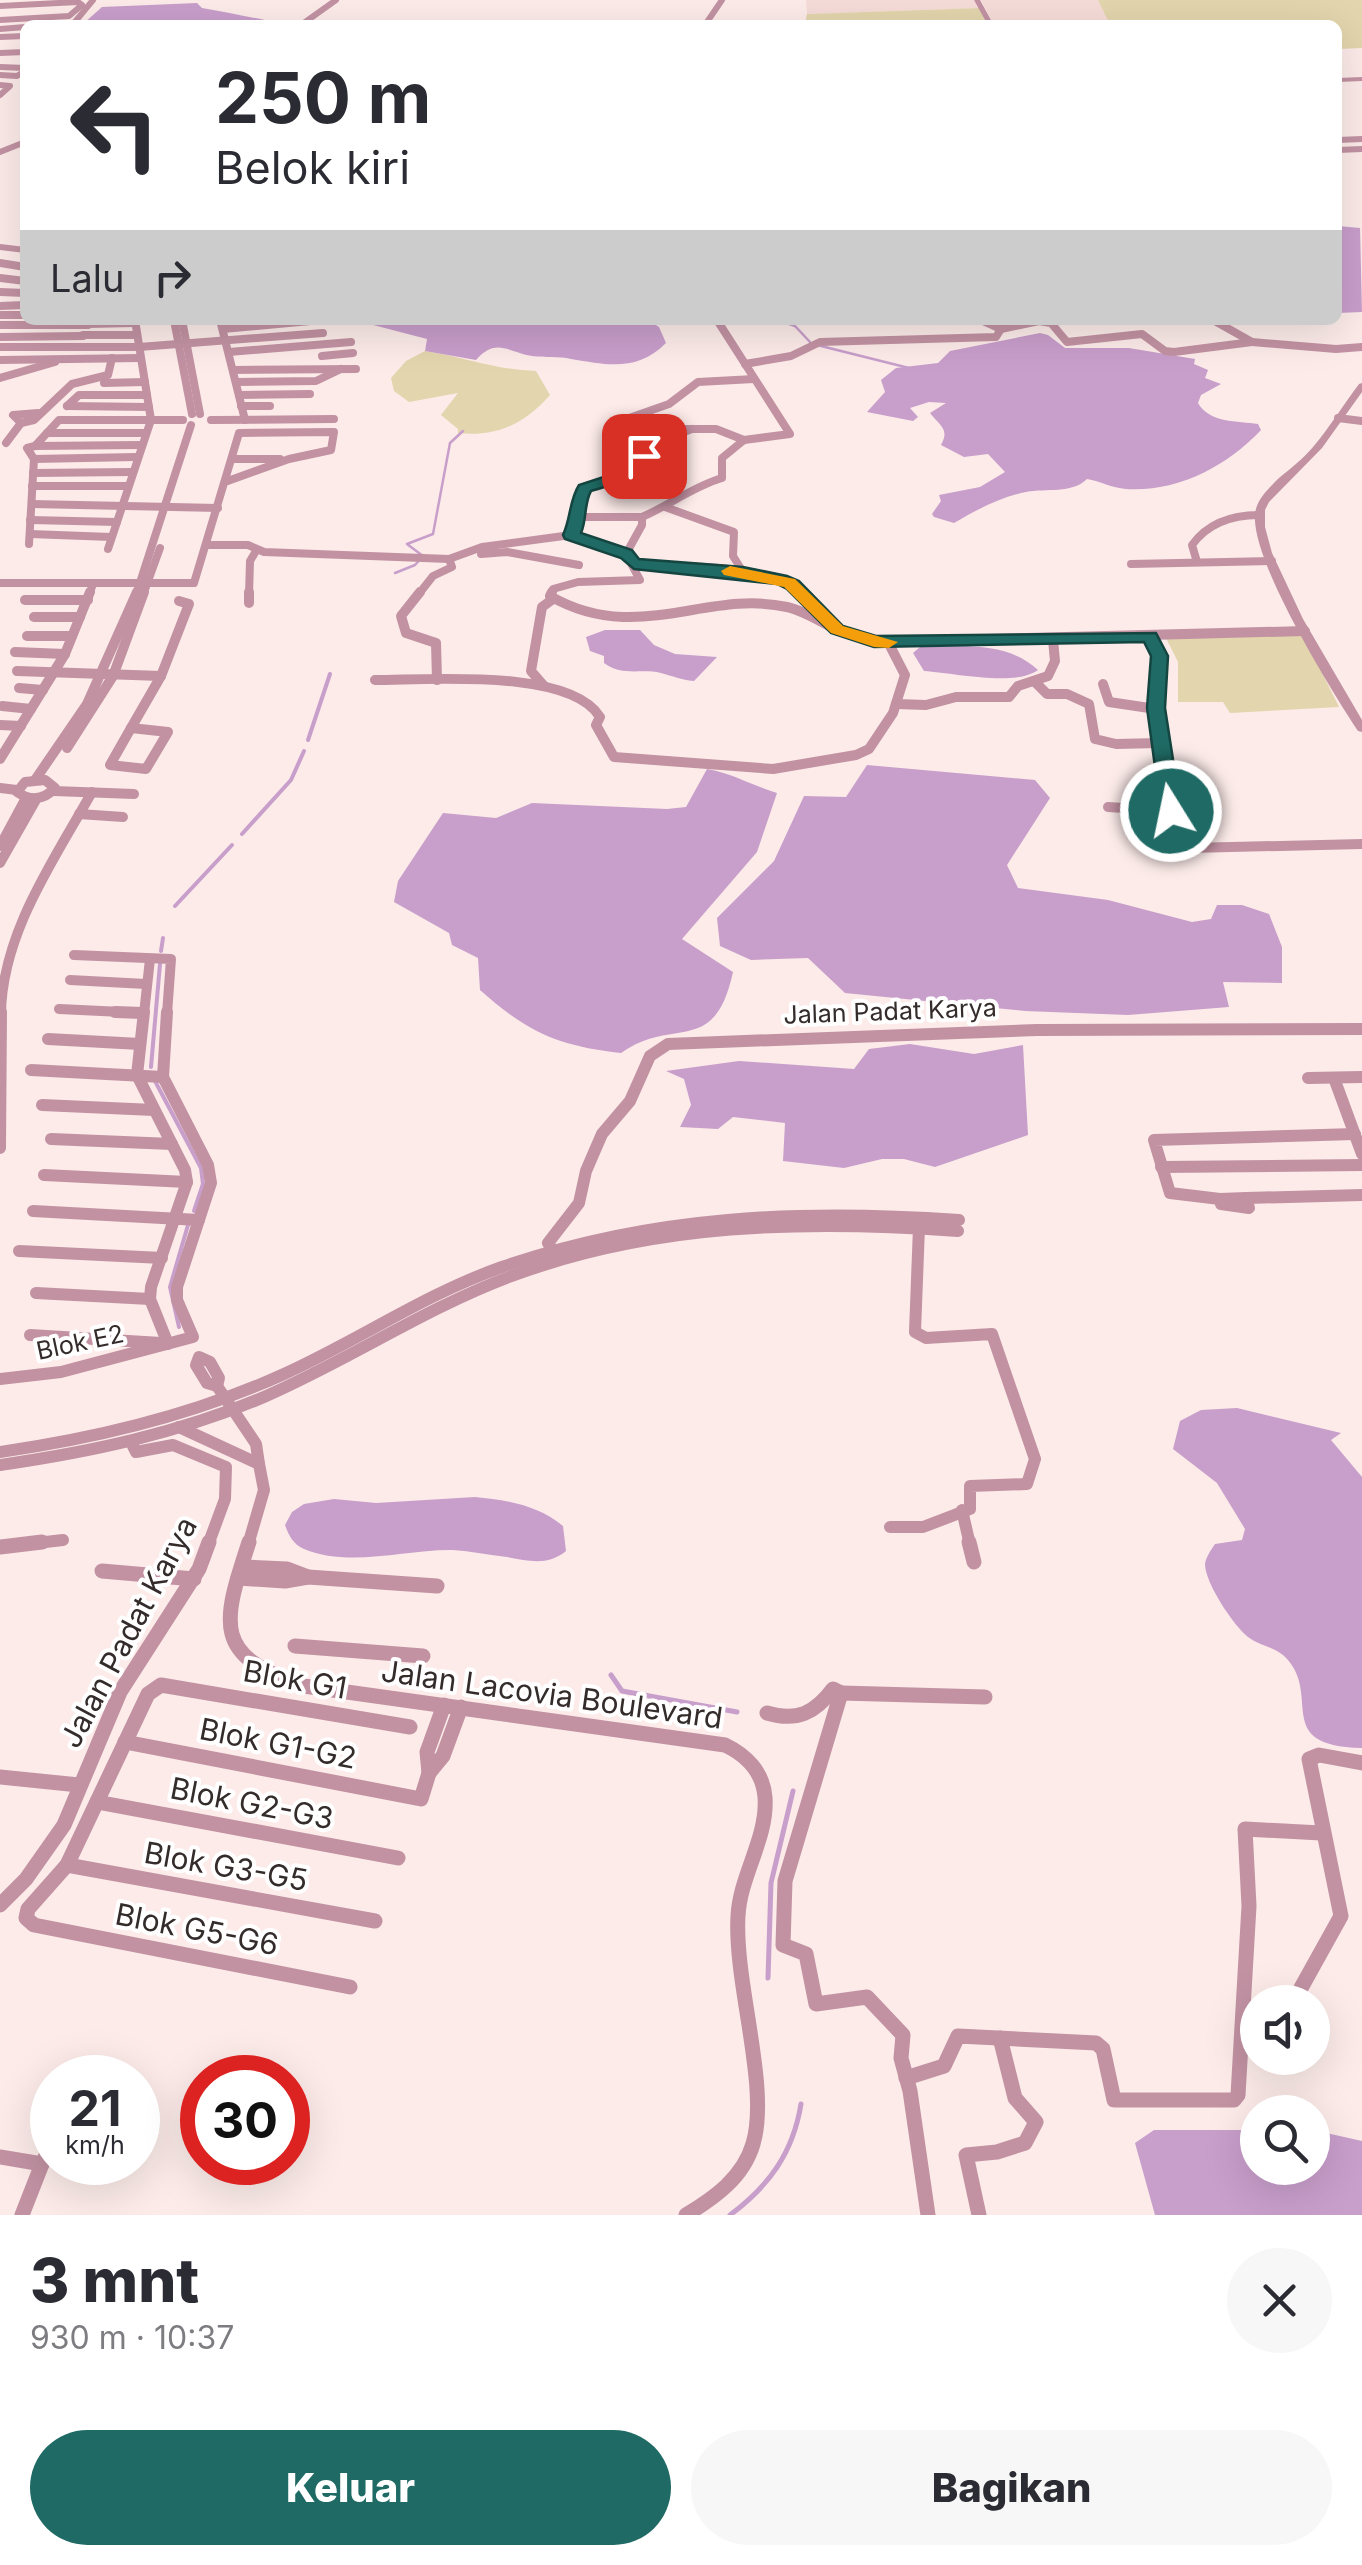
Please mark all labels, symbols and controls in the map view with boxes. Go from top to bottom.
text: 250 m [215,55,432,140]
icon: left [50,60,180,190]
text: Belok kiri [215,140,410,195]
icon: right [145,250,200,305]
text: Lalu [50,255,125,301]
pin [602,414,687,499]
icon: arrive [617,429,672,484]
position arrow [1119,759,1223,863]
street label: Jalan Padat Karya [783,992,997,1030]
street label: Blok E2 [34,1318,126,1366]
street label: Jalan Padat Karya [52,1511,204,1753]
street label: Blok G1 [240,1652,350,1706]
street label: Jalan Lacovia Boulevard [379,1652,725,1736]
street label: Blok G1-G2 [197,1710,359,1776]
street label: Blok G2-G3 [167,1770,337,1836]
street label: Blok G3-G5 [142,1834,310,1898]
street label: Blok G5-G6 [112,1896,282,1962]
map controls [1240,1985,1330,2185]
button: sound [1240,1985,1330,2075]
speed limit sign: 30 [180,2055,310,2185]
text: 21 [68,2078,122,2138]
button: search [1240,2095,1330,2185]
text: km/h [65,2130,125,2160]
text: 3 mnt [30,2244,199,2316]
button: close [1227,2248,1332,2353]
text: 930 m · 10:37 [30,2318,234,2357]
button: Keluar [30,2430,671,2545]
button: Bagikan [691,2430,1332,2545]

